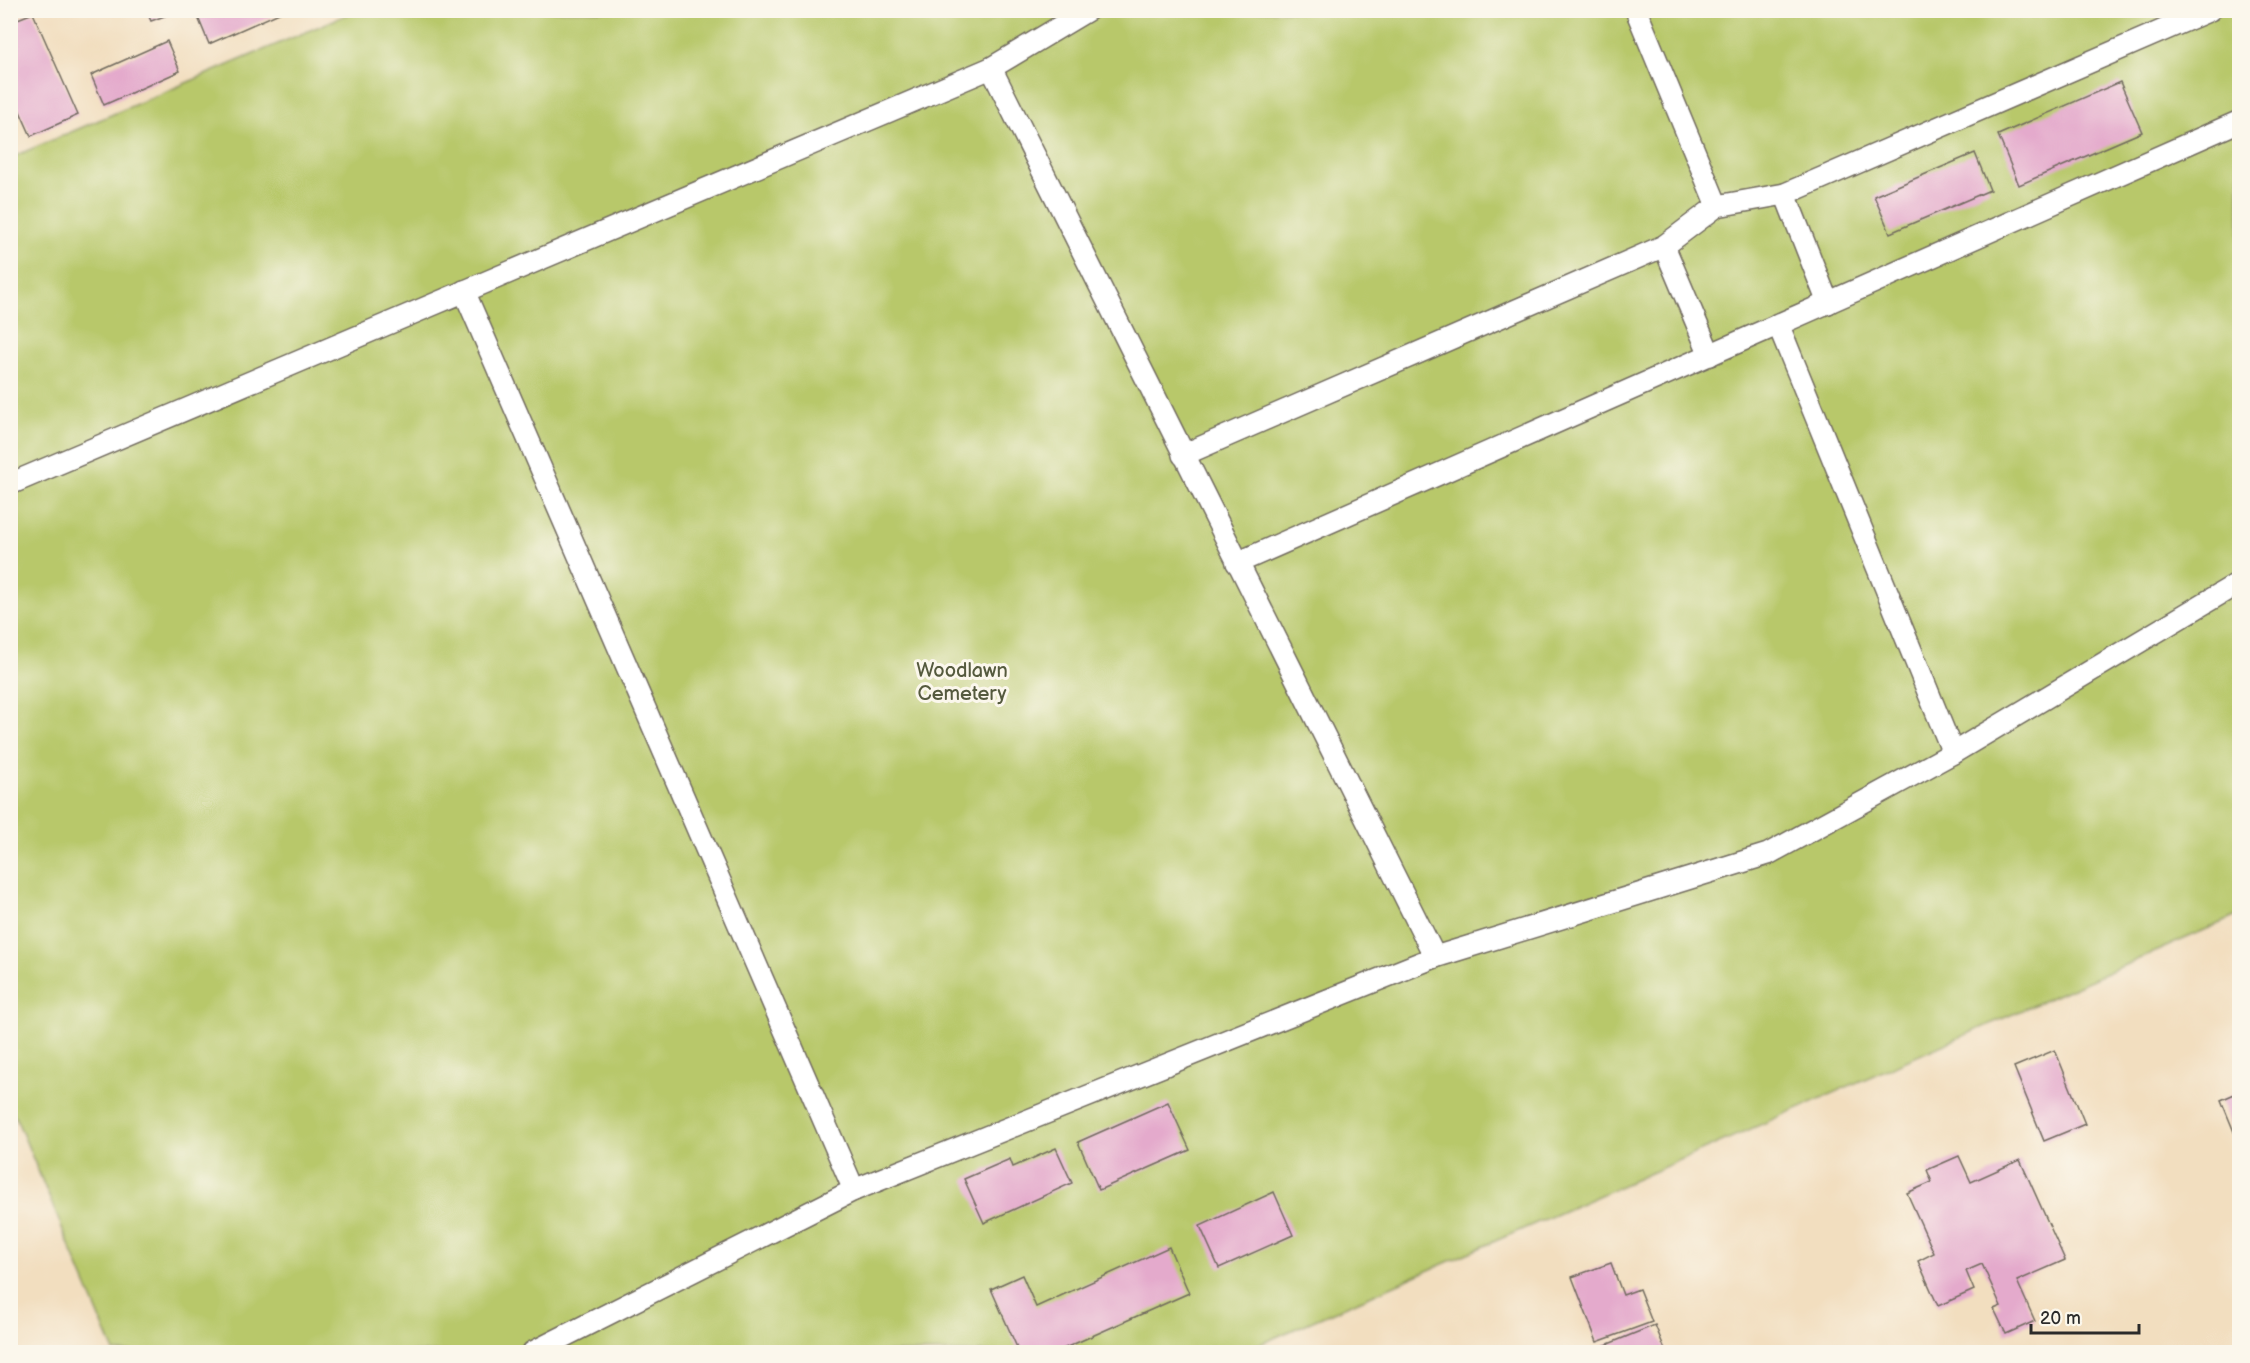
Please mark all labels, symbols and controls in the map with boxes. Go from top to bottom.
park label: Woodlawn Cemetery [916,659,1008,706]
scale bar [2031,1297,2139,1335]
text: 20 m [2040,1308,2081,1329]

